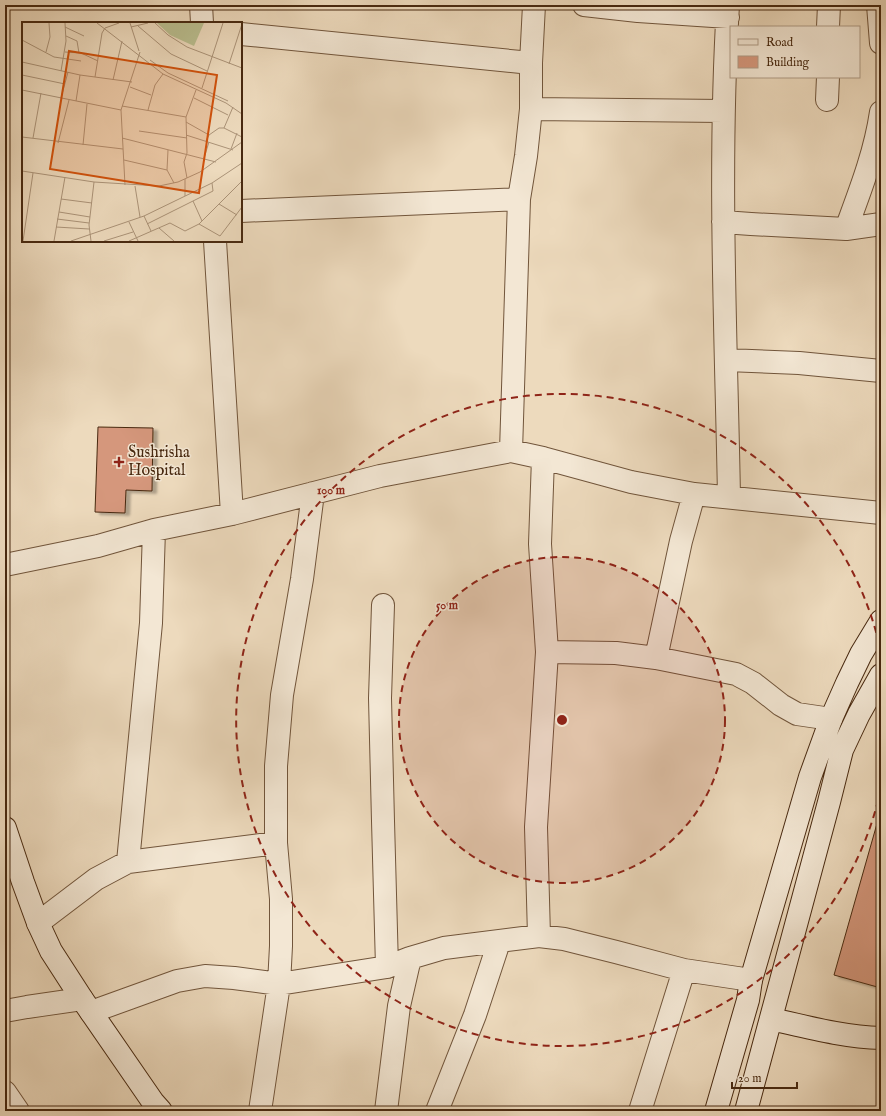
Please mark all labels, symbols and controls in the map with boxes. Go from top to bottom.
inset map [22,22,242,242]
legend [730,26,860,78]
text: Road [766,35,794,50]
text: Building [766,55,810,70]
place label: Sushrisha Hospital [128,443,190,481]
marker: Sushrisha Hospital [113,456,125,468]
text: 100 m [317,483,346,498]
text: 50 m [436,598,459,613]
centre of rings [555,713,569,727]
scale bar [732,1064,797,1090]
text: 20 m [738,1071,761,1086]

